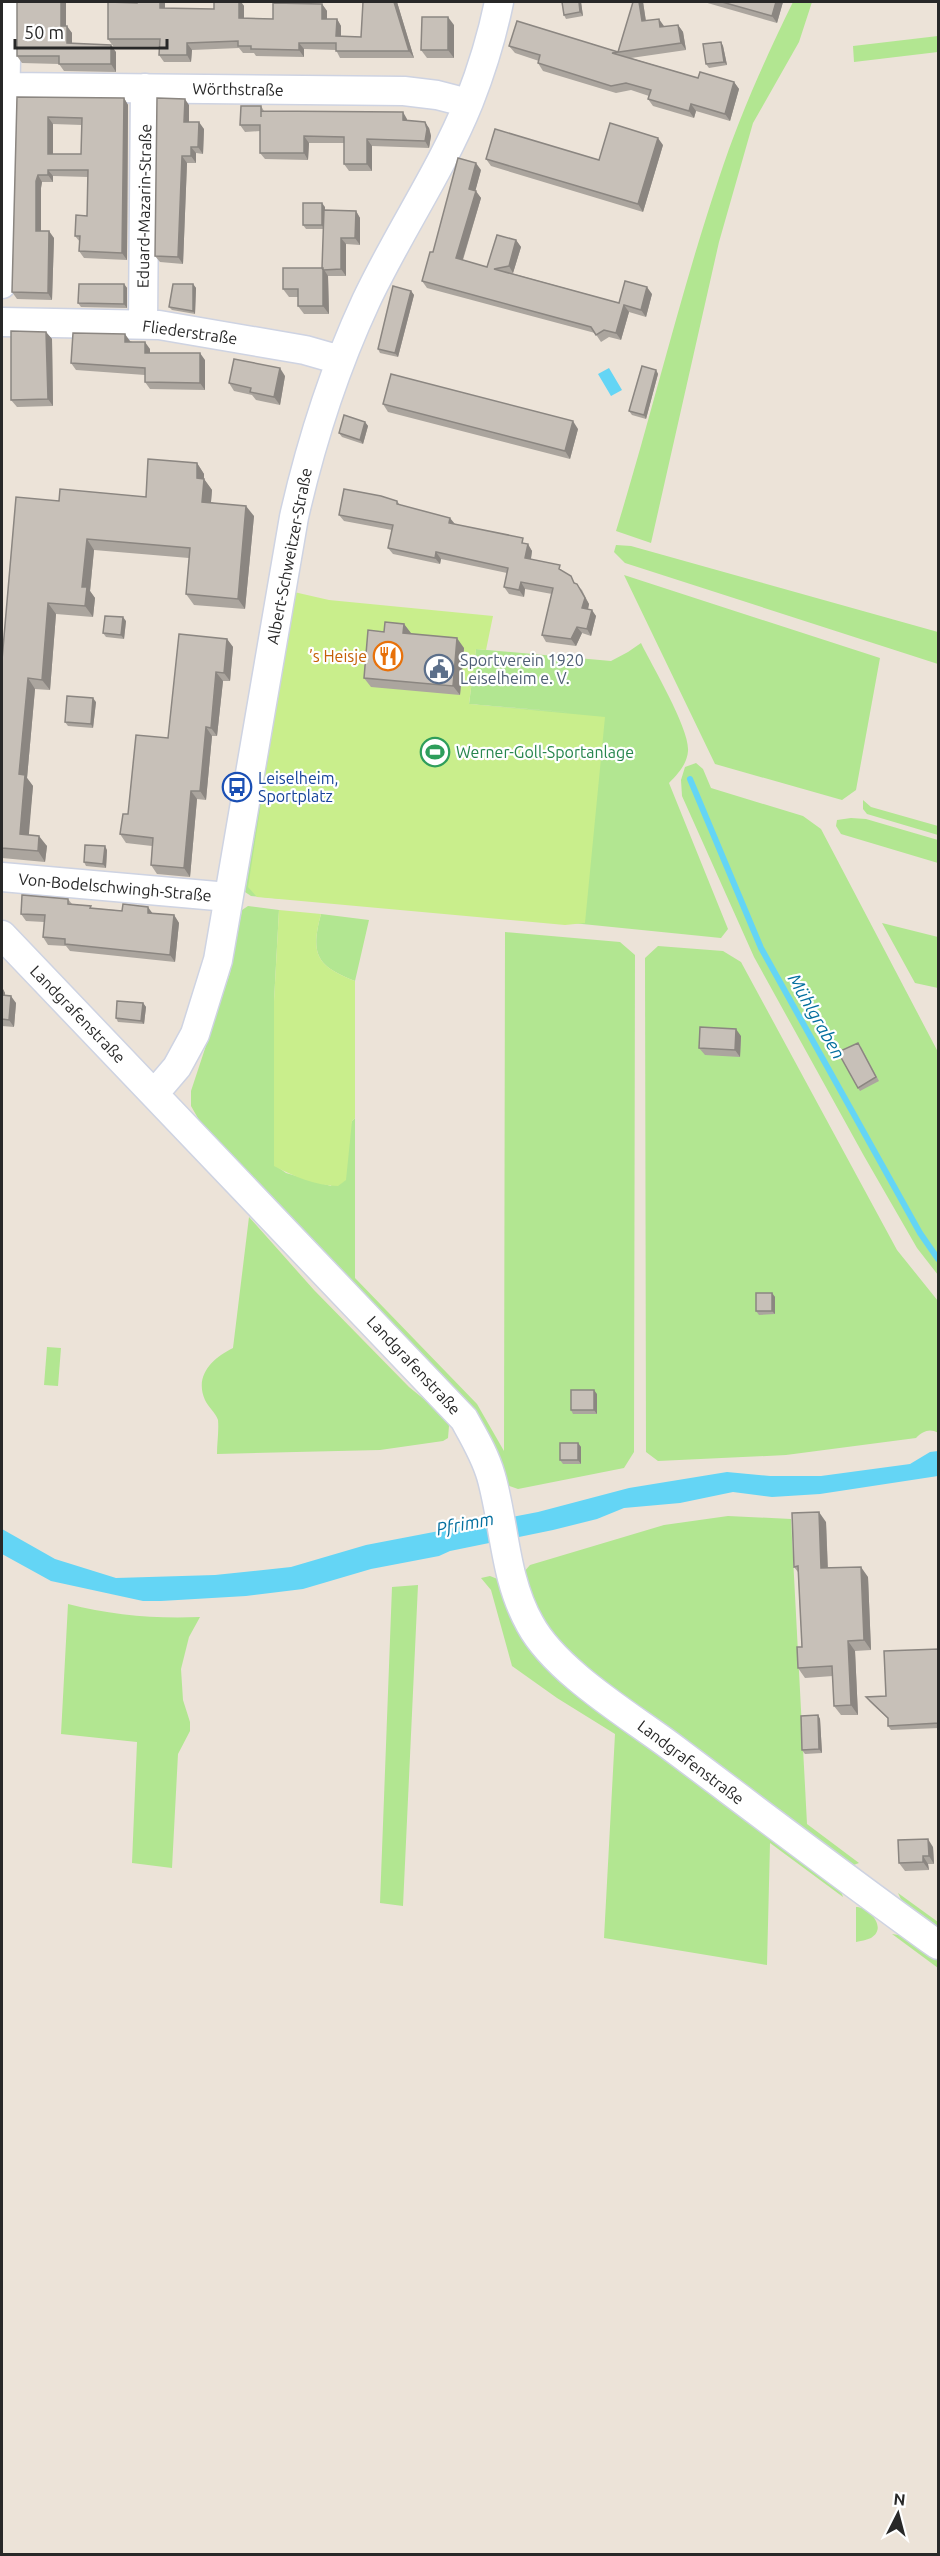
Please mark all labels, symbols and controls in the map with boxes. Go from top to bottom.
scale bar [15,12,166,50]
text: 50 m [24,22,64,42]
street label: Wörthstraße [192,79,284,99]
street label: Eduard-Mazarin-Straße [134,124,154,288]
street label: Fliederstraße [141,316,239,348]
street label: Albert-Schweitzer-Straße [263,466,315,646]
restaurant icon: ’s Heisje [372,640,404,672]
place label: ’s Heisje [309,647,367,665]
place label: Sportverein 1920 Leiselheim e. V. [460,651,584,687]
public building icon: Sportverein 1920 Leiselheim e. V. [423,653,455,685]
sports icon: Werner-Goll-Sportanlage [419,736,451,768]
place label: Werner-Goll-Sportanlage [456,743,634,761]
place label: Leiselheim, Sportplatz [258,769,338,805]
bus stop icon: Leiselheim, Sportplatz [221,771,253,803]
street label: Von-Bodelschwingh-Straße [18,870,212,904]
street label: Landgrafenstraße [27,962,129,1066]
water label: Mühlgraben [785,970,849,1062]
street label: Landgrafenstraße [364,1312,464,1418]
water label: Pfrimm [434,1508,496,1539]
street label: Landgrafenstraße [634,1716,748,1808]
north arrow [868,2484,928,2544]
text: N [893,2490,906,2509]

